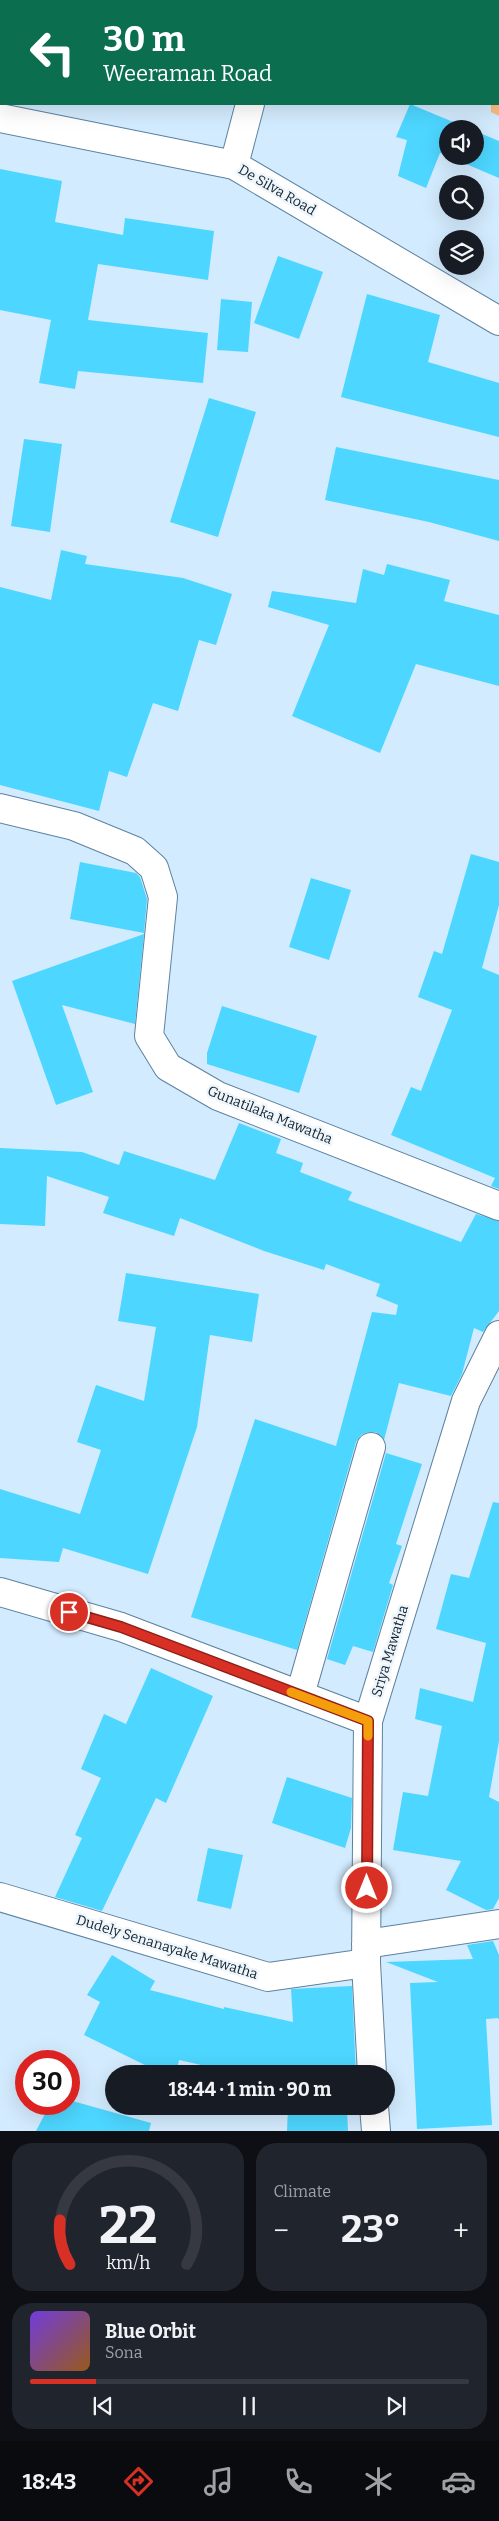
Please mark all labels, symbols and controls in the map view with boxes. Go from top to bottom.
text: 30 m [103,18,185,60]
icon: left [20,20,85,85]
text: Weeraman Road [103,60,272,87]
map controls [439,120,484,275]
button: sound [439,120,484,165]
street label: De Silva Road [235,161,319,219]
button: search [439,175,484,220]
button: layers [439,230,484,275]
street label: Gunatilaka Mawatha [205,1082,335,1148]
pin [48,1591,90,1633]
icon: arrive [55,1598,83,1626]
street label: Sriya Mawatha [368,1603,412,1699]
position arrow [340,1861,392,1913]
street label: Dudely Senanayake Mawatha [74,1911,260,1983]
speed limit sign: 30 [15,2050,80,2115]
text: 18:44 · 1 min · 90 m [169,2078,331,2101]
text: Climate [274,2182,331,2201]
text: 22 [98,2194,157,2257]
text: 23° [341,2206,401,2252]
text: − [274,2214,289,2247]
text: + [453,2214,469,2247]
text: km/h [106,2252,150,2274]
text: Blue Orbit [105,2320,196,2343]
text: Sona [105,2343,142,2362]
icon: previous [89,2392,117,2420]
icon: pause [235,2392,263,2420]
icon: next [382,2392,410,2420]
icon: directions [121,2464,156,2499]
icon: music [201,2464,236,2499]
icon: phone [281,2464,316,2499]
icon: climate [361,2464,396,2499]
icon: car [441,2464,476,2499]
text: 18:43 [23,2468,76,2495]

